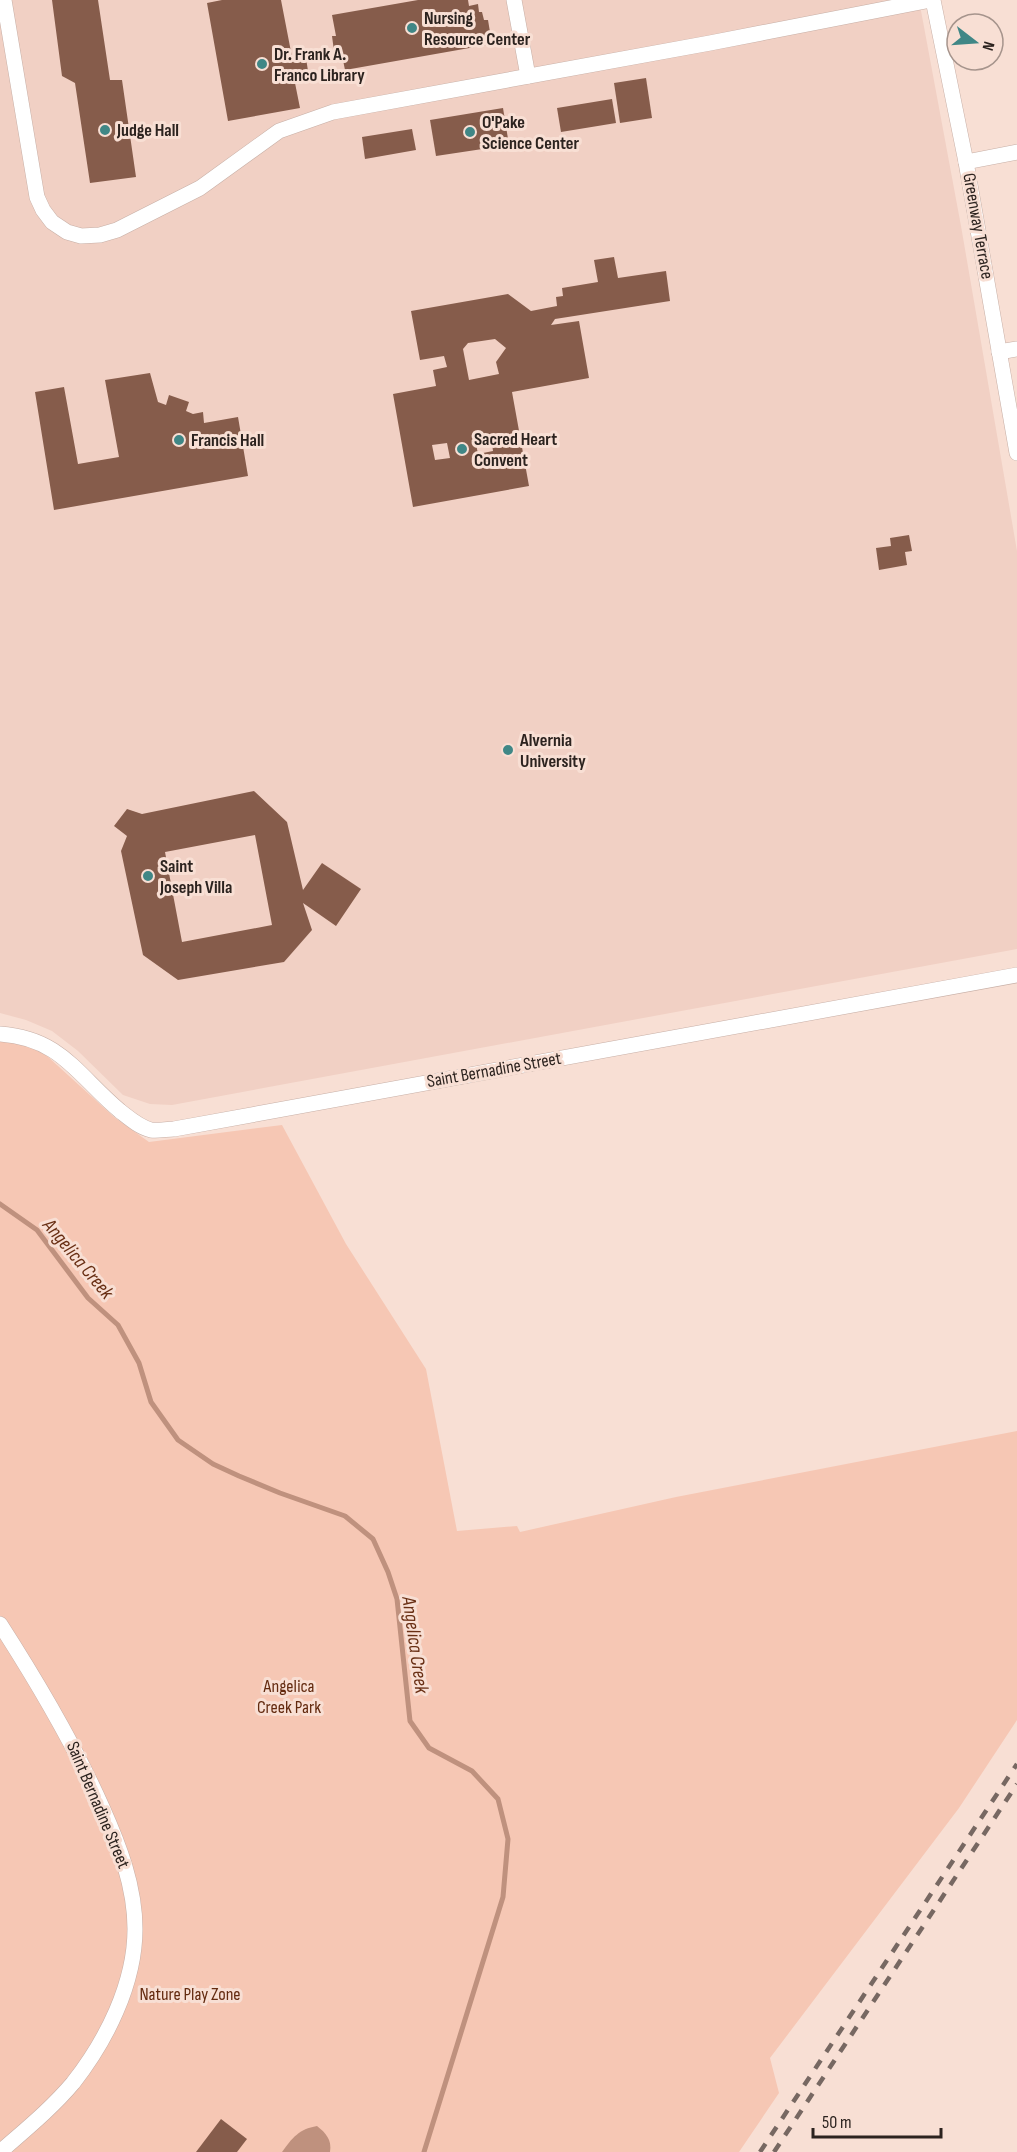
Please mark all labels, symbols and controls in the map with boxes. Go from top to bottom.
place label: Nursing Resource Center [424,8,531,50]
north arrow [945,12,1005,72]
marker: Nursing Resource Center [405,21,419,35]
text: N [978,39,998,53]
place label: Dr. Frank A. Franco Library [274,44,365,86]
marker: Dr. Frank A. Franco Library [255,57,269,71]
place label: O'Pake Science Center [482,112,580,154]
place label: Judge Hall [116,120,179,141]
marker: Judge Hall [98,123,112,137]
marker: O'Pake Science Center [463,125,477,139]
street label: Greenway Terrace [958,171,998,281]
place label: Sacred Heart Convent [474,429,557,471]
place label: Francis Hall [191,430,264,451]
marker: Francis Hall [172,433,186,447]
marker: Sacred Heart Convent [455,442,469,456]
place label: Alvernia University [519,730,586,772]
marker: Alvernia University [501,743,515,757]
place label: Saint Joseph Villa [159,856,232,898]
marker: Saint Joseph Villa [141,869,155,883]
street label: Saint Bernadine Street [425,1048,563,1092]
water label: Angelica Creek [37,1213,119,1305]
water label: Angelica Creek [396,1594,434,1696]
park label: Angelica Creek Park [257,1676,321,1718]
street label: Saint Bernadine Street [62,1738,134,1872]
park label: Nature Play Zone [139,1984,241,2005]
scale bar [813,2101,940,2139]
text: 50 m [822,2112,852,2133]

